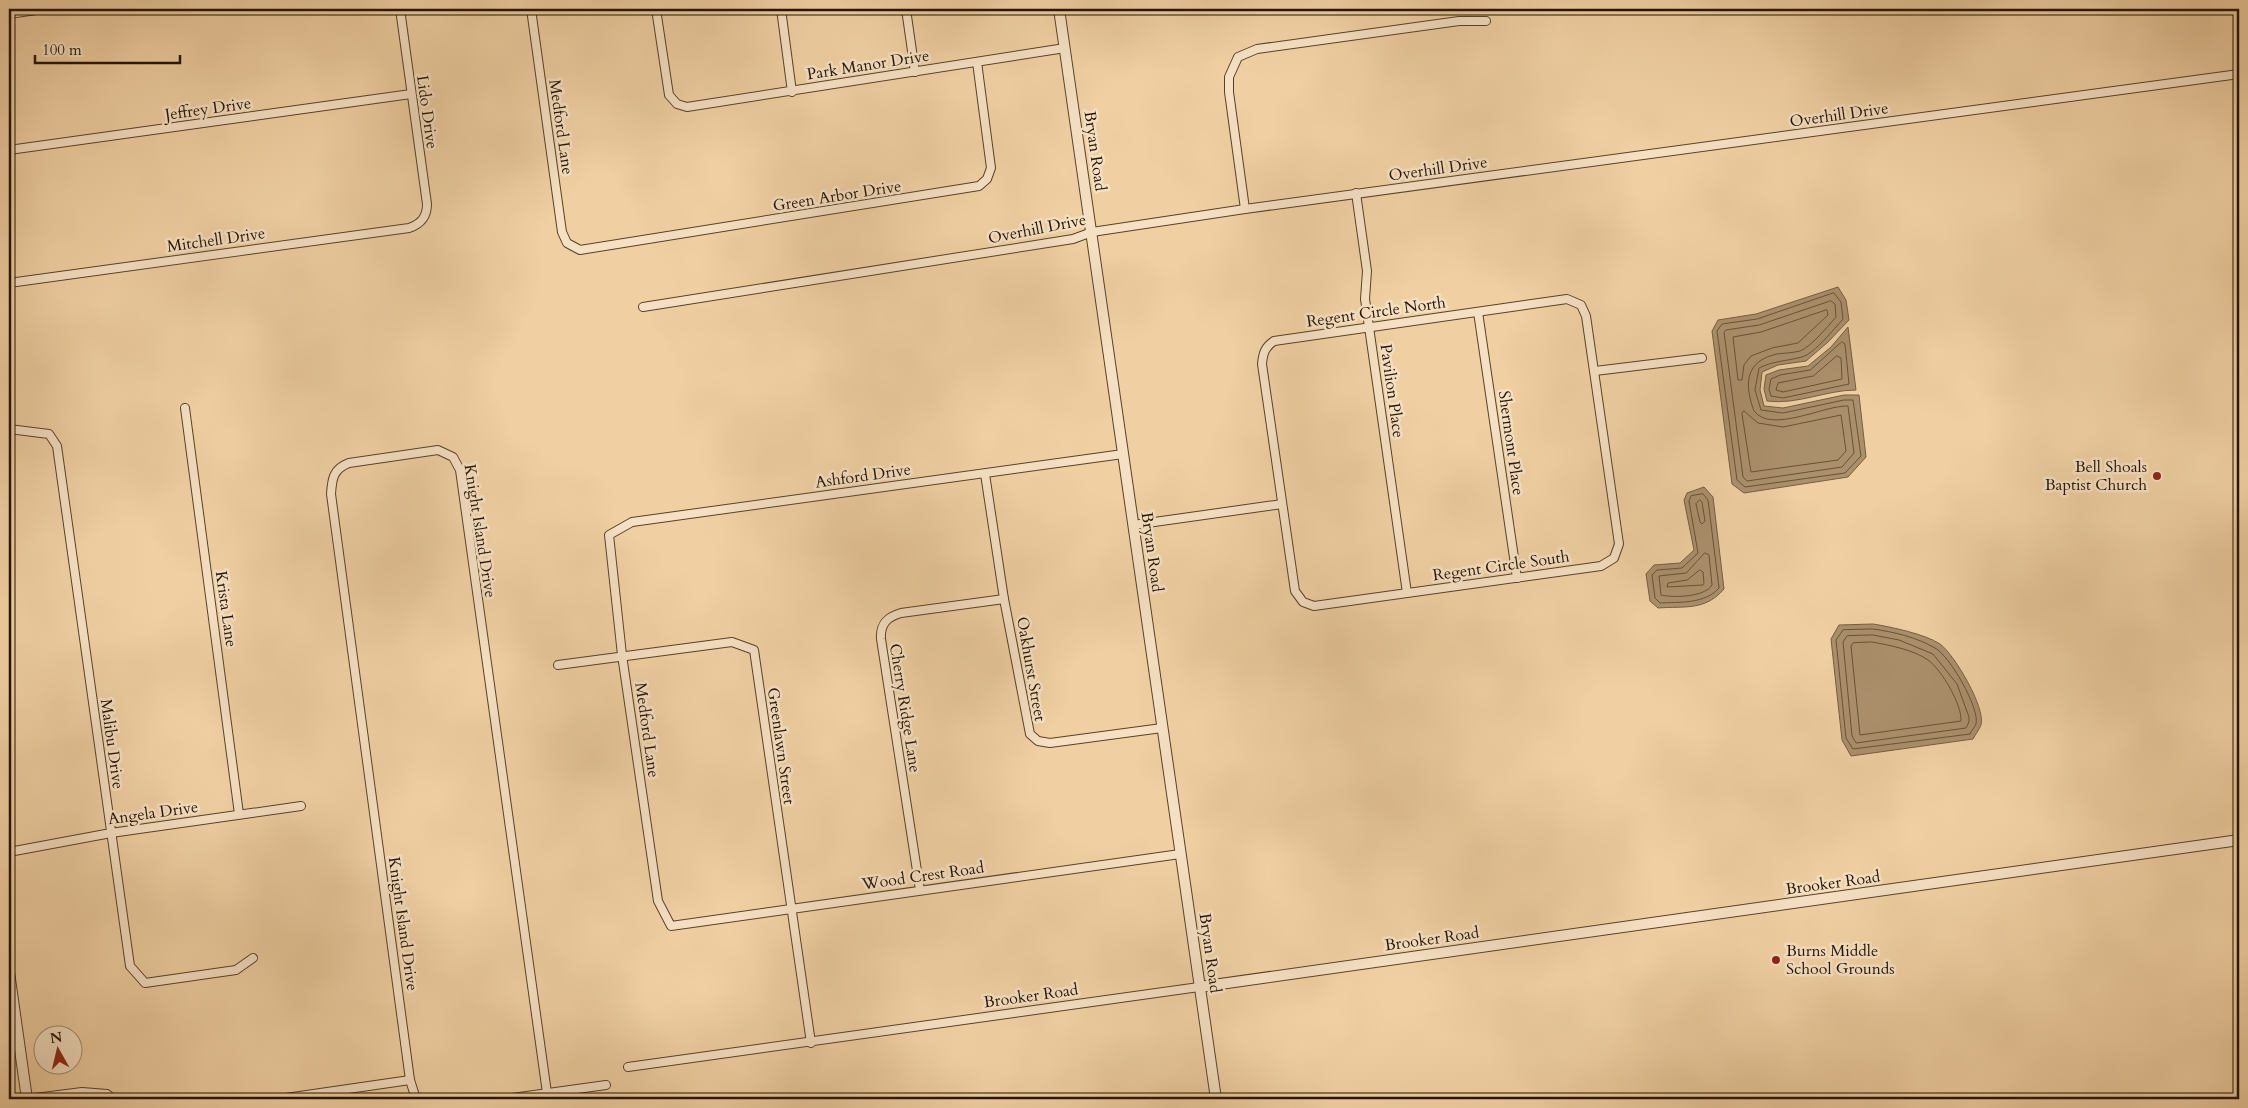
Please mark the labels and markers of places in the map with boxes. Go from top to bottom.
place label: Bell Shoals Baptist Church [2045,456,2147,496]
marker: Bell Shoals Baptist Church [2151,470,2163,482]
place label: Burns Middle School Grounds [1786,940,1895,980]
marker: Burns Middle School Grounds [1770,954,1782,966]

